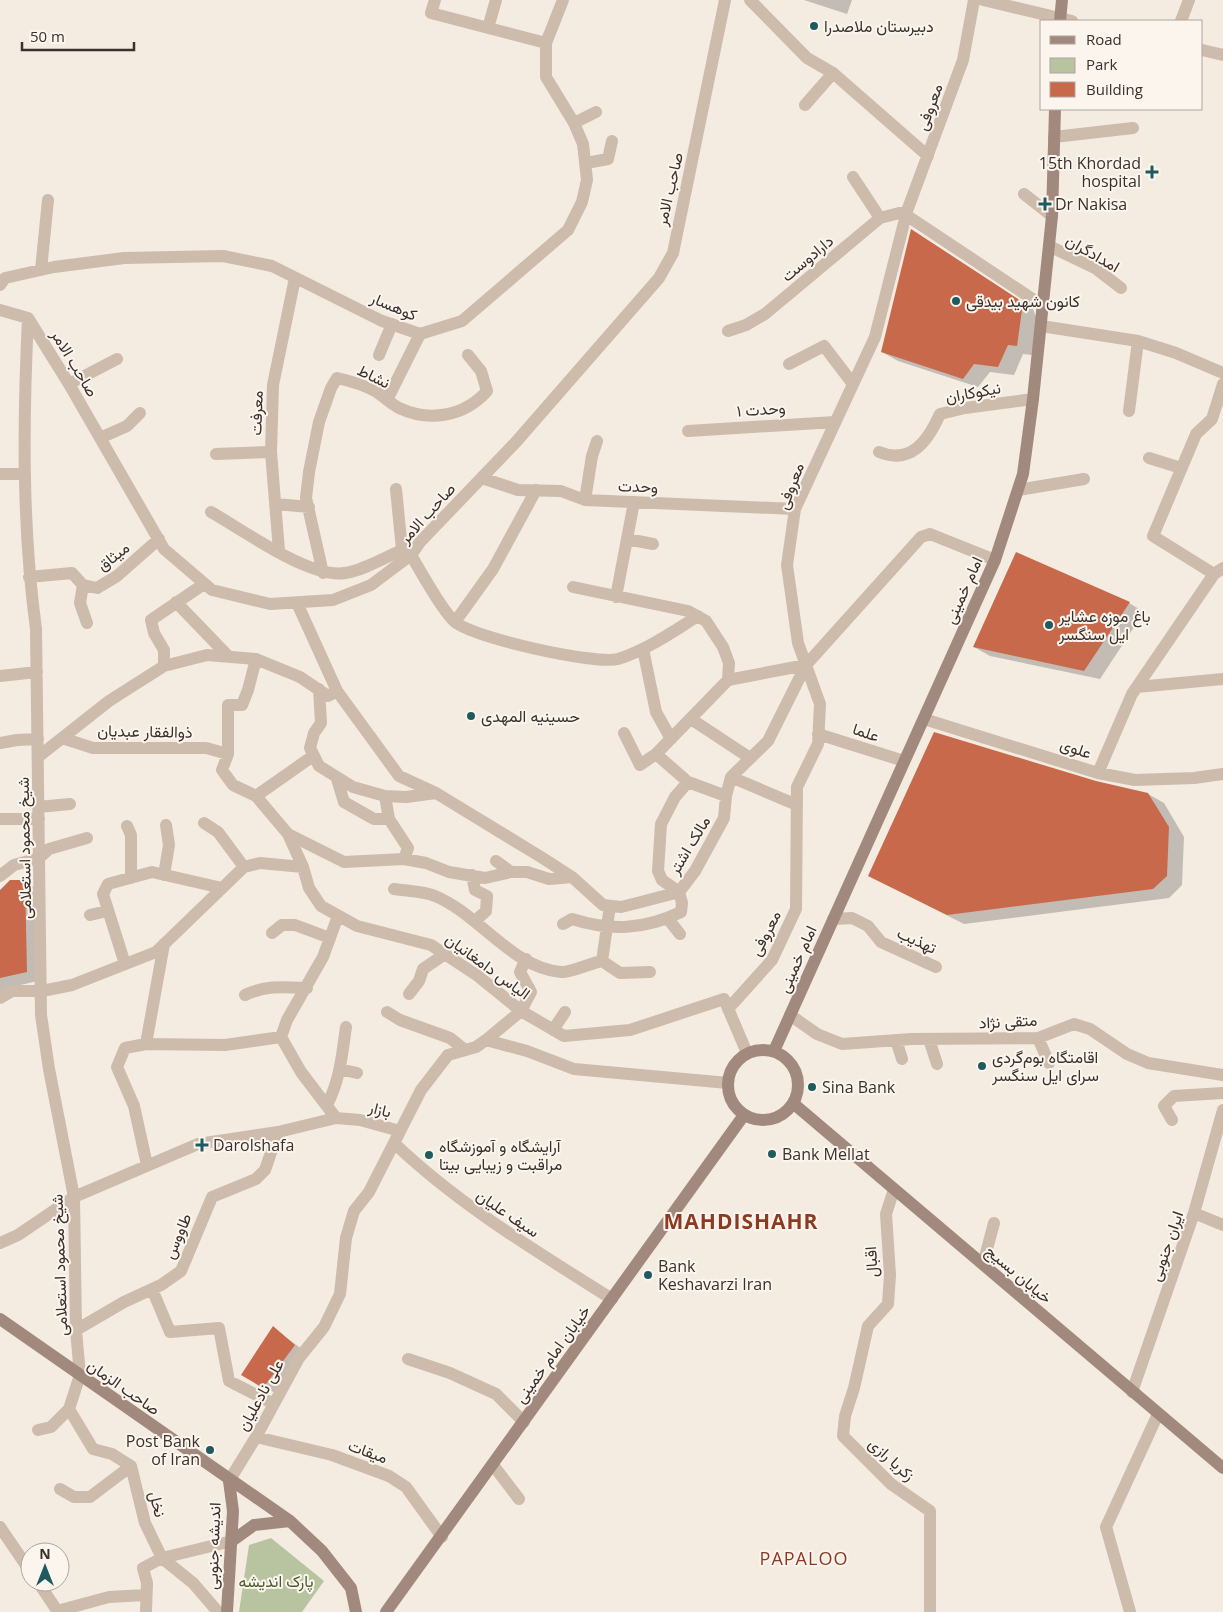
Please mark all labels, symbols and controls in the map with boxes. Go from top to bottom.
place label: دبیرستان ملاصدرا [824,15,934,37]
scale bar [22,20,135,52]
marker: دبیرستان ملاصدرا [808,20,820,32]
legend [1040,20,1203,110]
text: 50 m [30,26,65,46]
text: Road [1086,29,1122,49]
text: Park [1086,54,1117,74]
text: Building [1086,79,1143,99]
street label: معروفی [910,80,948,134]
street label: صاحب الامر [650,150,688,229]
place label: 15th Khordad hospital [1039,152,1141,192]
marker: 15th Khordad hospital [1145,165,1159,179]
place label: Dr Nakisa [1055,193,1127,215]
marker: Dr Nakisa [1039,198,1051,210]
street label: امدادگران [1062,229,1124,277]
street label: دارادوست [776,230,838,286]
street label: کوهسار [366,286,421,326]
place label: کانون شهید بیدقی [966,290,1080,312]
marker: کانون شهید بیدقی [950,295,962,307]
street label: صاحب الامر [46,324,104,401]
street label: نشاط [354,359,394,393]
street label: نیکوکاران [944,376,1002,408]
street label: معرفت [244,390,268,436]
street label: وحدت ۱ [736,396,786,422]
street label: معروفی [771,459,809,513]
street label: وحدت [617,474,659,498]
street label: صاحب الامر [393,478,460,549]
street label: میثاق [92,536,134,576]
street label: امام خمینی [938,553,988,627]
place label: باغ موزه عشایر ایل سنگسر [1058,605,1150,645]
marker: باغ موزه عشایر ایل سنگسر [1043,619,1055,631]
place label: حسینیه المهدی [481,705,580,727]
marker: حسینیه المهدی [465,710,477,722]
street label: علما [850,717,882,747]
street label: ذوالفقار عبدیان [97,719,193,743]
street label: علوی [1057,732,1095,764]
street label: شیخ محمود استعلامی [12,777,37,919]
street label: مالک اشتر [662,812,715,879]
street label: معروفی [744,906,786,960]
street label: تهذیب [894,921,940,959]
street label: امام خمینی [772,922,822,996]
street label: الیاس دامغانیان [441,928,535,1004]
street label: متقی نژاد [978,1008,1038,1034]
place label: اقامتگاه بوم‌گردی سرای ایل سنگسر [991,1046,1099,1086]
marker: اقامتگاه بوم‌گردی سرای ایل سنگسر [976,1060,988,1072]
place label: Sina Bank [822,1076,896,1098]
marker: Sina Bank [806,1081,818,1093]
street label: بازار [365,1095,394,1122]
place label: Darolshafa [213,1134,294,1156]
place label: آرایشگاه و آموزشگاه مراقبت و زیبایی بیتا [439,1135,562,1175]
marker: Darolshafa [195,1138,209,1152]
place label: Bank Mellat [782,1143,870,1165]
marker: Bank Mellat [766,1148,778,1160]
marker: آرایشگاه و آموزشگاه مراقبت و زیبایی بیتا [423,1149,435,1161]
street label: سیف علیان [472,1184,544,1242]
street label: شیخ محمود استعلامی [46,1194,73,1336]
district label: MAHDISHAHR [664,1207,818,1235]
street label: ایران جنوبی [1144,1208,1188,1284]
street label: طاووس [158,1210,196,1262]
street label: خیابان بسیج [980,1240,1057,1309]
street label: اقبال [859,1246,883,1278]
place label: Bank Keshavarzi Iran [658,1255,772,1295]
marker: Bank Keshavarzi Iran [642,1269,654,1281]
street label: خیابان امام خمینی [509,1300,595,1407]
street label: صاحب الزمان [83,1354,165,1420]
street label: علی نادعلیان [231,1355,289,1435]
place label: Post Bank of Iran [126,1430,201,1470]
street label: زکریا رازی [864,1432,920,1486]
street label: میقات [345,1434,391,1468]
marker: Post Bank of Iran [204,1444,216,1456]
street label: نخل [144,1489,172,1519]
street label: اندیشه جنوبی [200,1502,226,1590]
north arrow [20,1542,70,1592]
text: N [39,1544,51,1563]
district label: PAPALOO [760,1546,848,1570]
park label: پارک اندیشه [239,1570,313,1593]

